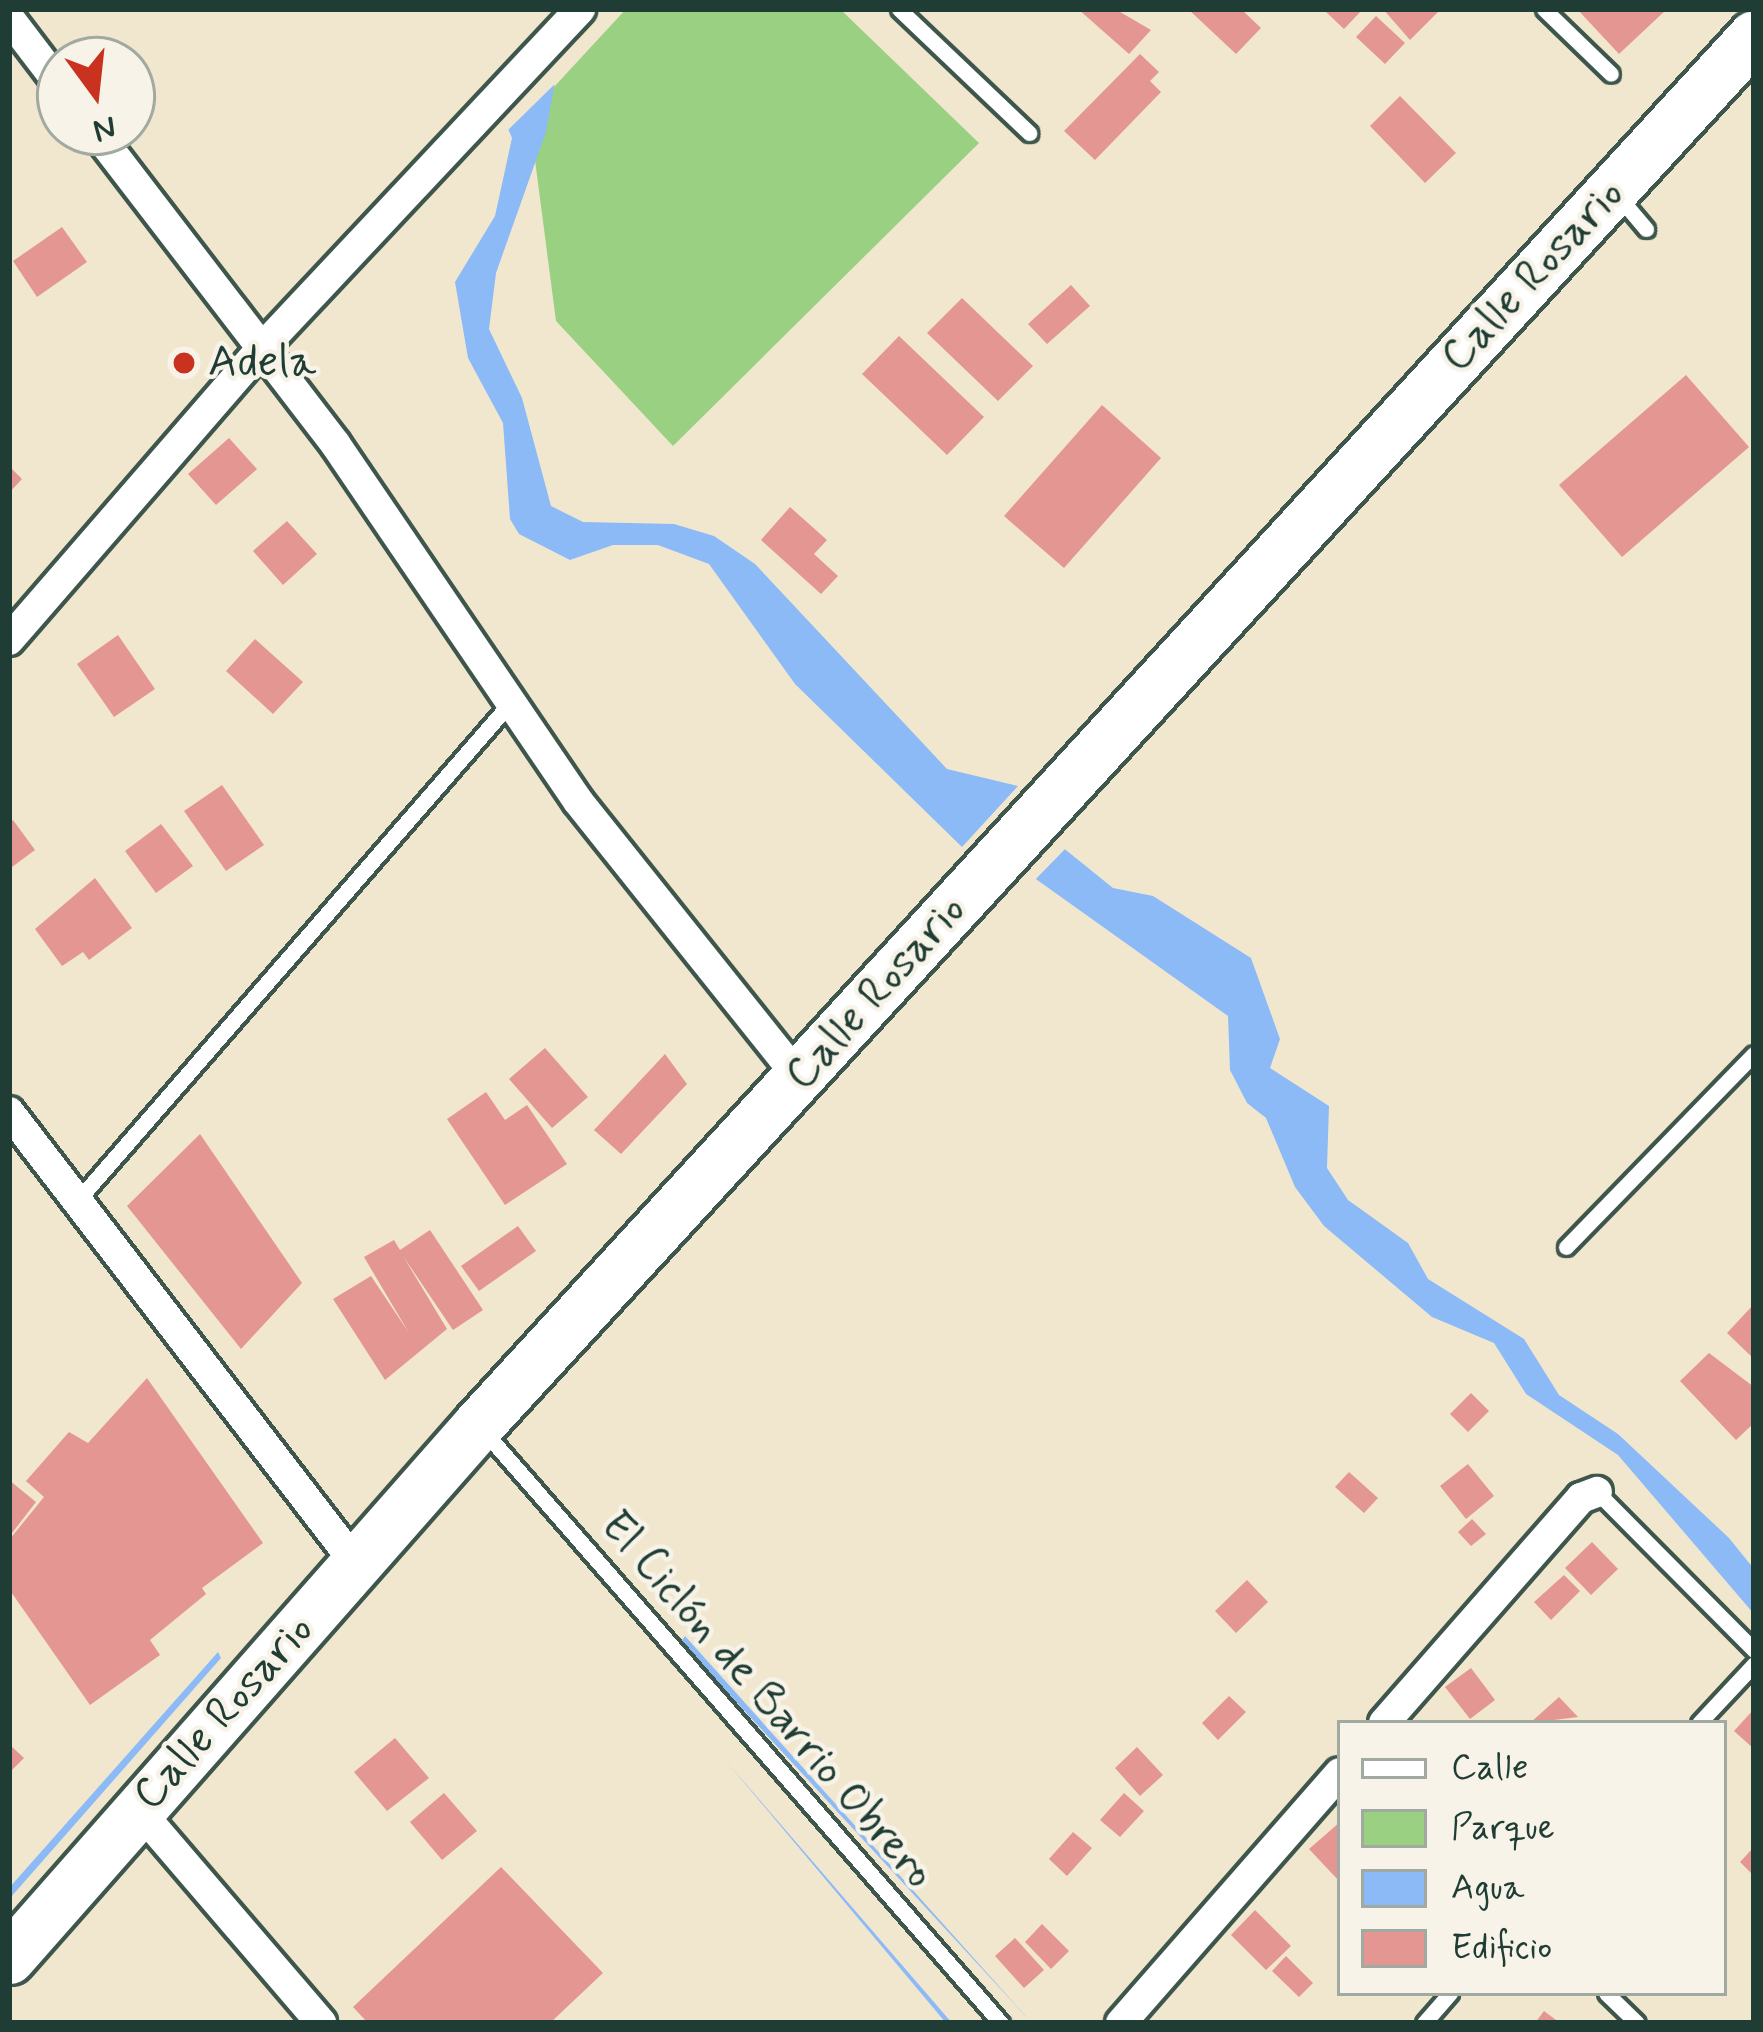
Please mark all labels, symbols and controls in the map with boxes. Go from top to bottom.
north arrow [36,36,156,156]
text: N [88,104,121,152]
street label: Calle Rosario [1429,167,1637,385]
place label: Adela [208,336,316,390]
marker: Adela [171,350,197,376]
street label: Calle Rosario [773,883,979,1103]
street label: El Ciclón de Barrio Obrero [586,1498,948,1902]
street label: Calle Rosario [121,1603,327,1823]
legend [1337,1720,1727,1996]
text: Calle [1451,1745,1528,1792]
text: Parque [1451,1805,1555,1852]
text: Agua [1451,1865,1524,1912]
text: Edificio [1451,1925,1552,1972]

